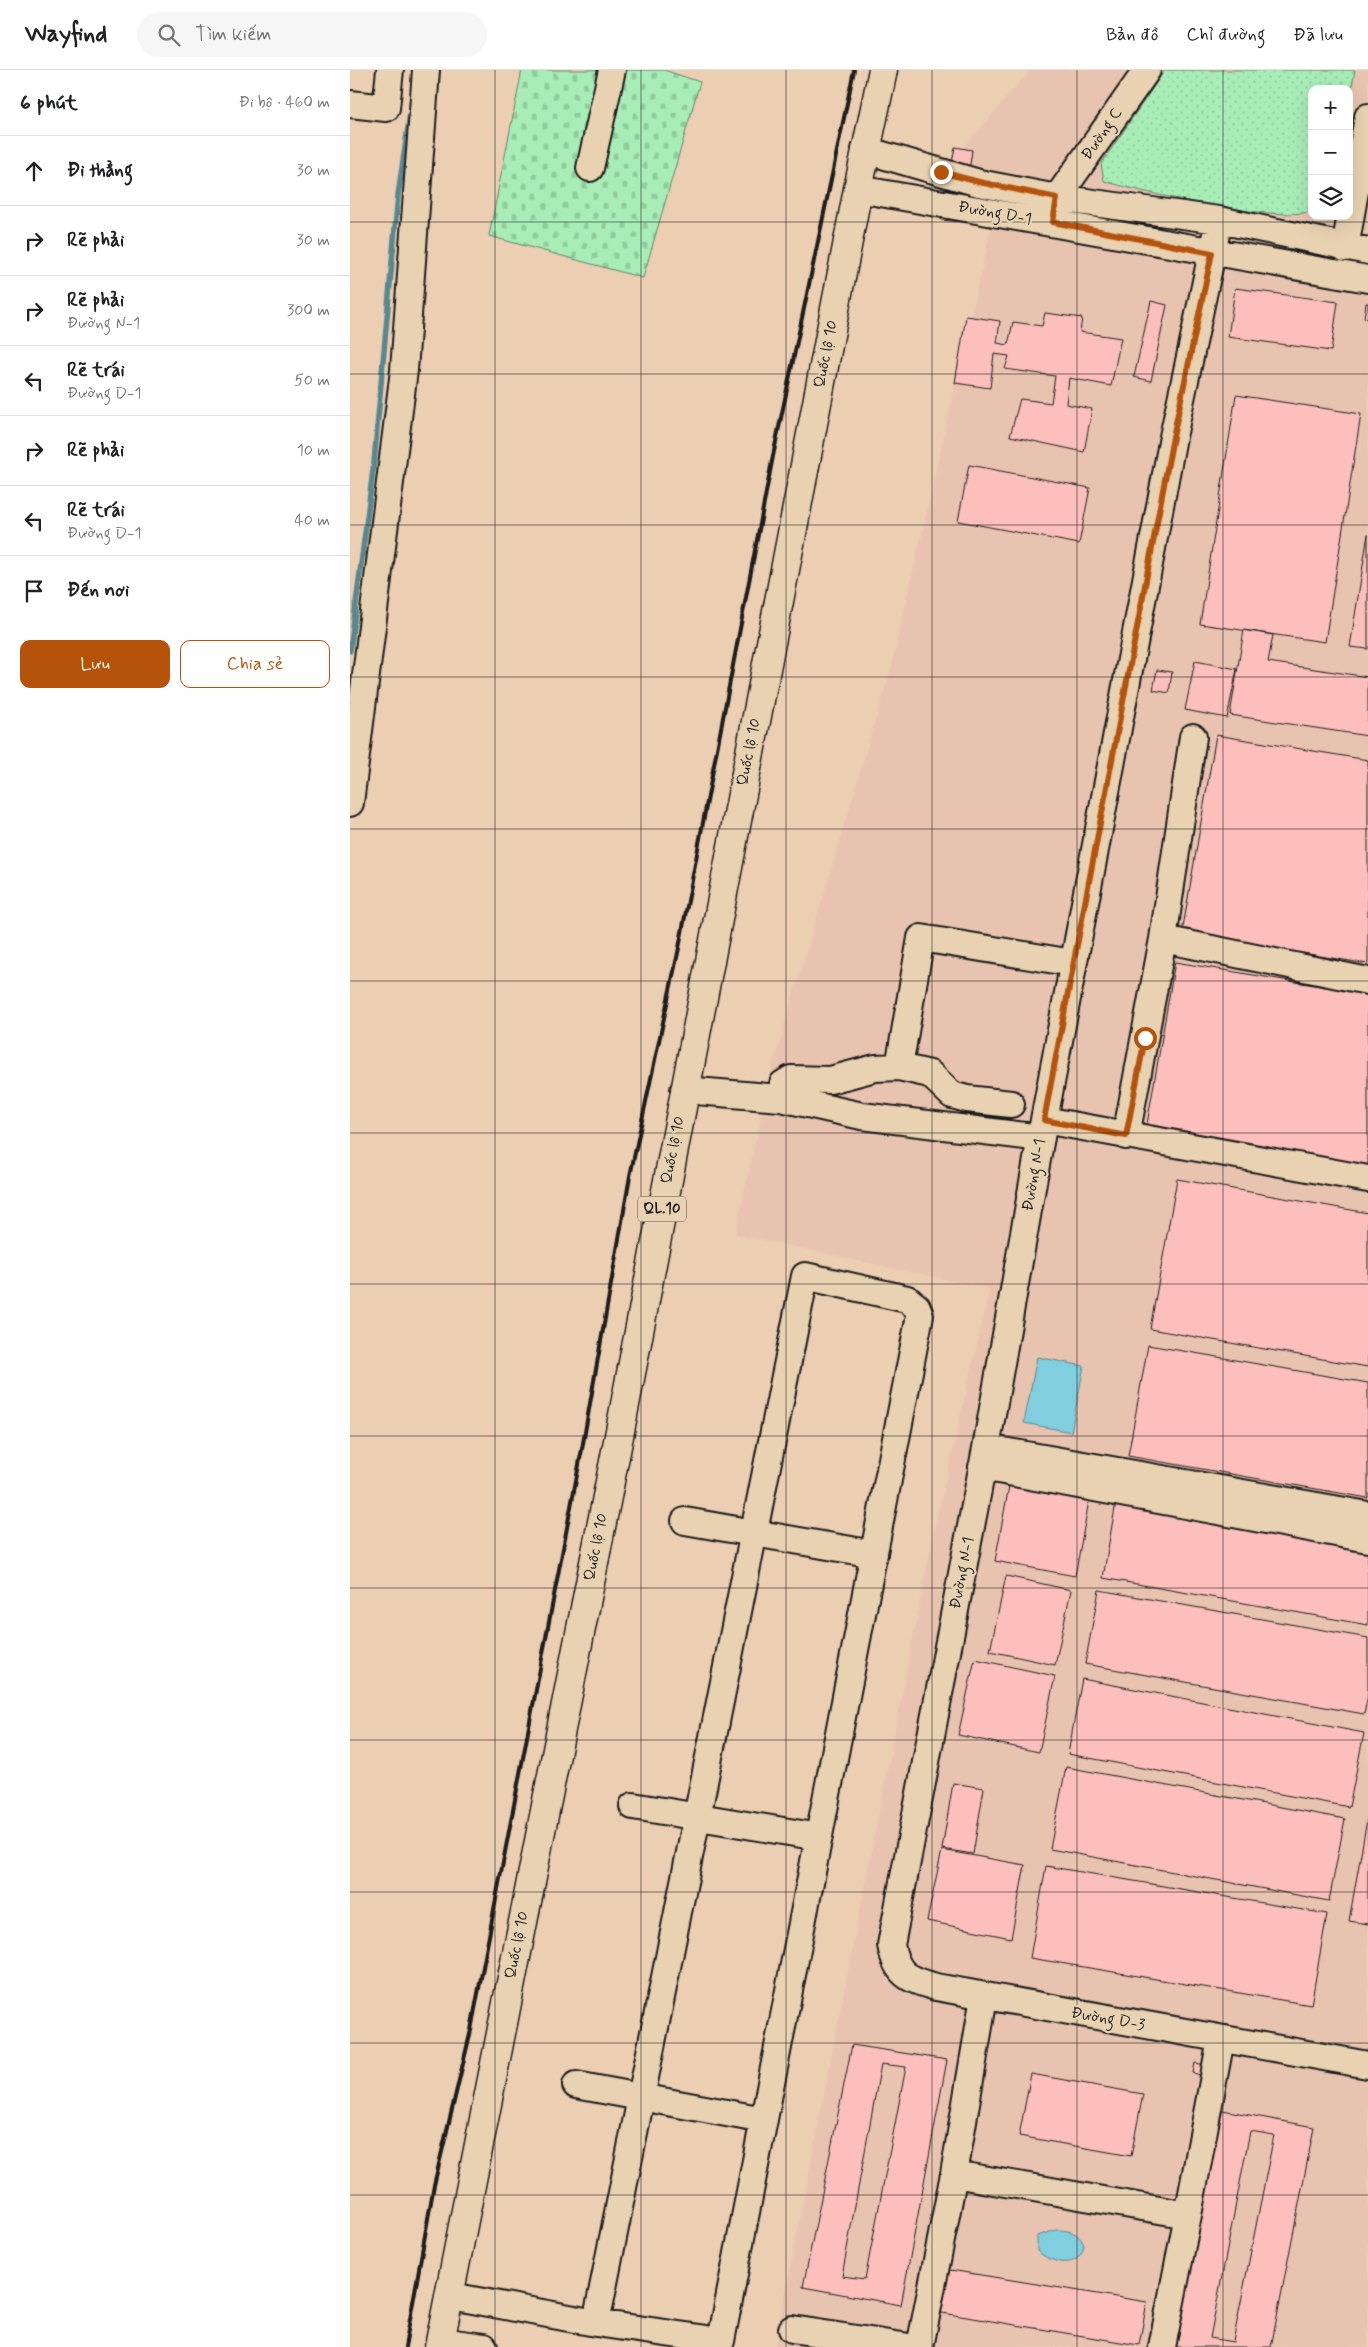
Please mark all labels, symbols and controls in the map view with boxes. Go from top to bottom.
search box [137,12,487,57]
text: Wayfind [25,19,107,50]
icon: search [155,21,183,49]
text: Tìm kiếm [195,22,271,47]
text: Bản đồ [1106,23,1158,47]
text: Chỉ đường [1186,23,1265,47]
text: Đã lưu [1293,23,1343,47]
map controls [1308,85,1353,220]
button: + [1308,85,1353,130]
text: 6 phút [20,89,78,117]
text: Đi bộ · 460 m [239,92,330,113]
street label: Đường C [1077,104,1128,165]
button: − [1308,130,1353,175]
icon: ahead [20,157,48,185]
text: Đi thẳng [67,158,133,183]
text: 30 m [297,160,330,181]
route end [930,161,953,184]
button: layers [1308,175,1353,220]
street label: Đường D-1 [956,196,1033,231]
icon: right [20,227,48,255]
text: Rẽ phải [67,228,124,253]
text: 30 m [297,230,330,251]
text: Rẽ phải [67,288,124,313]
icon: right [20,297,48,325]
text: 300 m [287,300,330,321]
text: Đường N-1 [67,313,140,334]
street label: Quốc lộ 10 [809,318,843,390]
text: Rẽ trái [67,358,125,383]
icon: left [20,367,48,395]
text: 50 m [294,370,330,391]
text: Đường D-1 [67,383,141,404]
icon: right [20,437,48,465]
text: Rẽ phải [67,438,124,463]
text: 10 m [297,440,330,461]
text: Rẽ trái [67,498,125,523]
icon: left [20,507,48,535]
text: 40 m [294,510,330,531]
text: Đường D-1 [67,523,141,544]
icon: arrive [20,577,48,605]
text: Đến nơi [67,578,129,603]
button: Lưu [20,640,170,688]
button: Chia sẻ [180,640,330,688]
street label: Quốc lộ 10 [732,716,766,788]
route start [1134,1027,1157,1050]
street label: Quốc lộ 10 [656,1114,690,1186]
street label: Đường N-1 [1017,1137,1052,1213]
road number: QL.10 [638,1196,686,1222]
street label: Quốc lộ 10 [579,1511,613,1583]
street label: Đường N-1 [945,1535,980,1611]
street label: Quốc lộ 10 [500,1909,534,1981]
street label: Đường D-3 [1069,2002,1146,2037]

